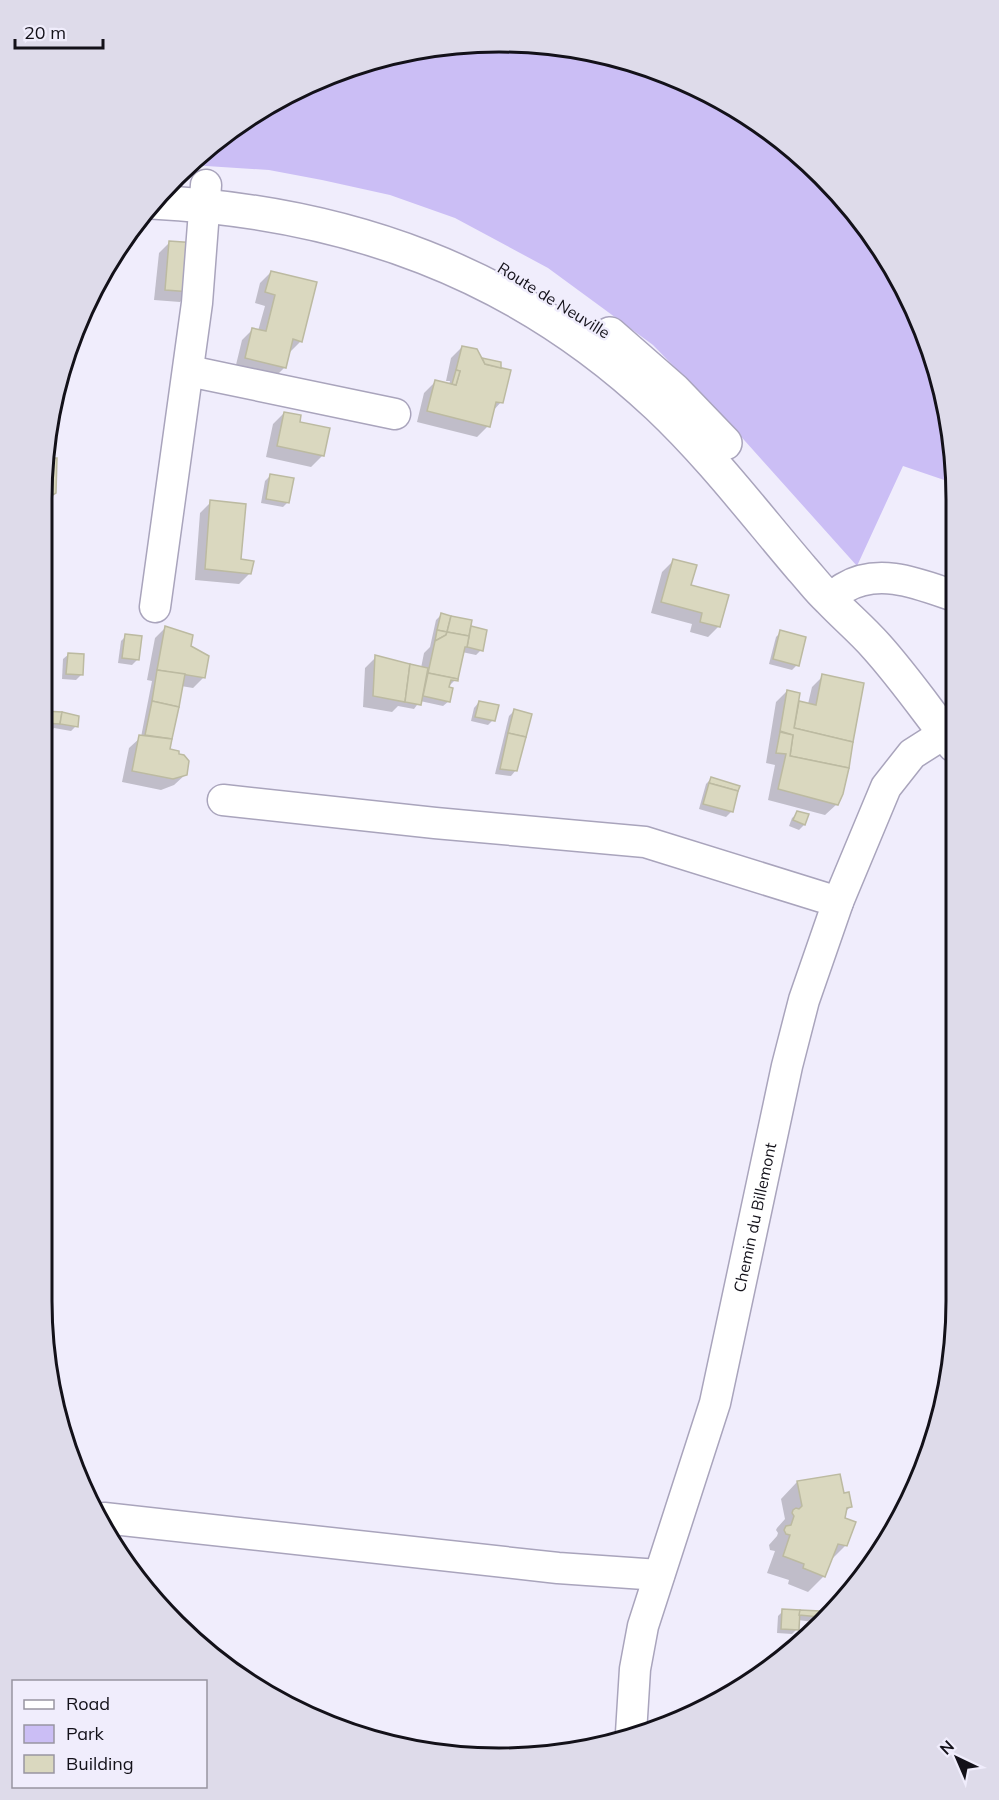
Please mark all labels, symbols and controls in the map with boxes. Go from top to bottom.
scale bar [15,12,104,50]
text: 20 m [24,21,66,44]
street label: Route de Neuville [494,257,614,343]
street label: Chemin du Billemont [729,1140,780,1294]
legend [12,1680,207,1788]
text: Road [66,1692,110,1715]
text: Park [66,1722,105,1745]
north arrow [927,1728,987,1788]
text: N [935,1736,958,1759]
text: Building [66,1752,134,1775]

